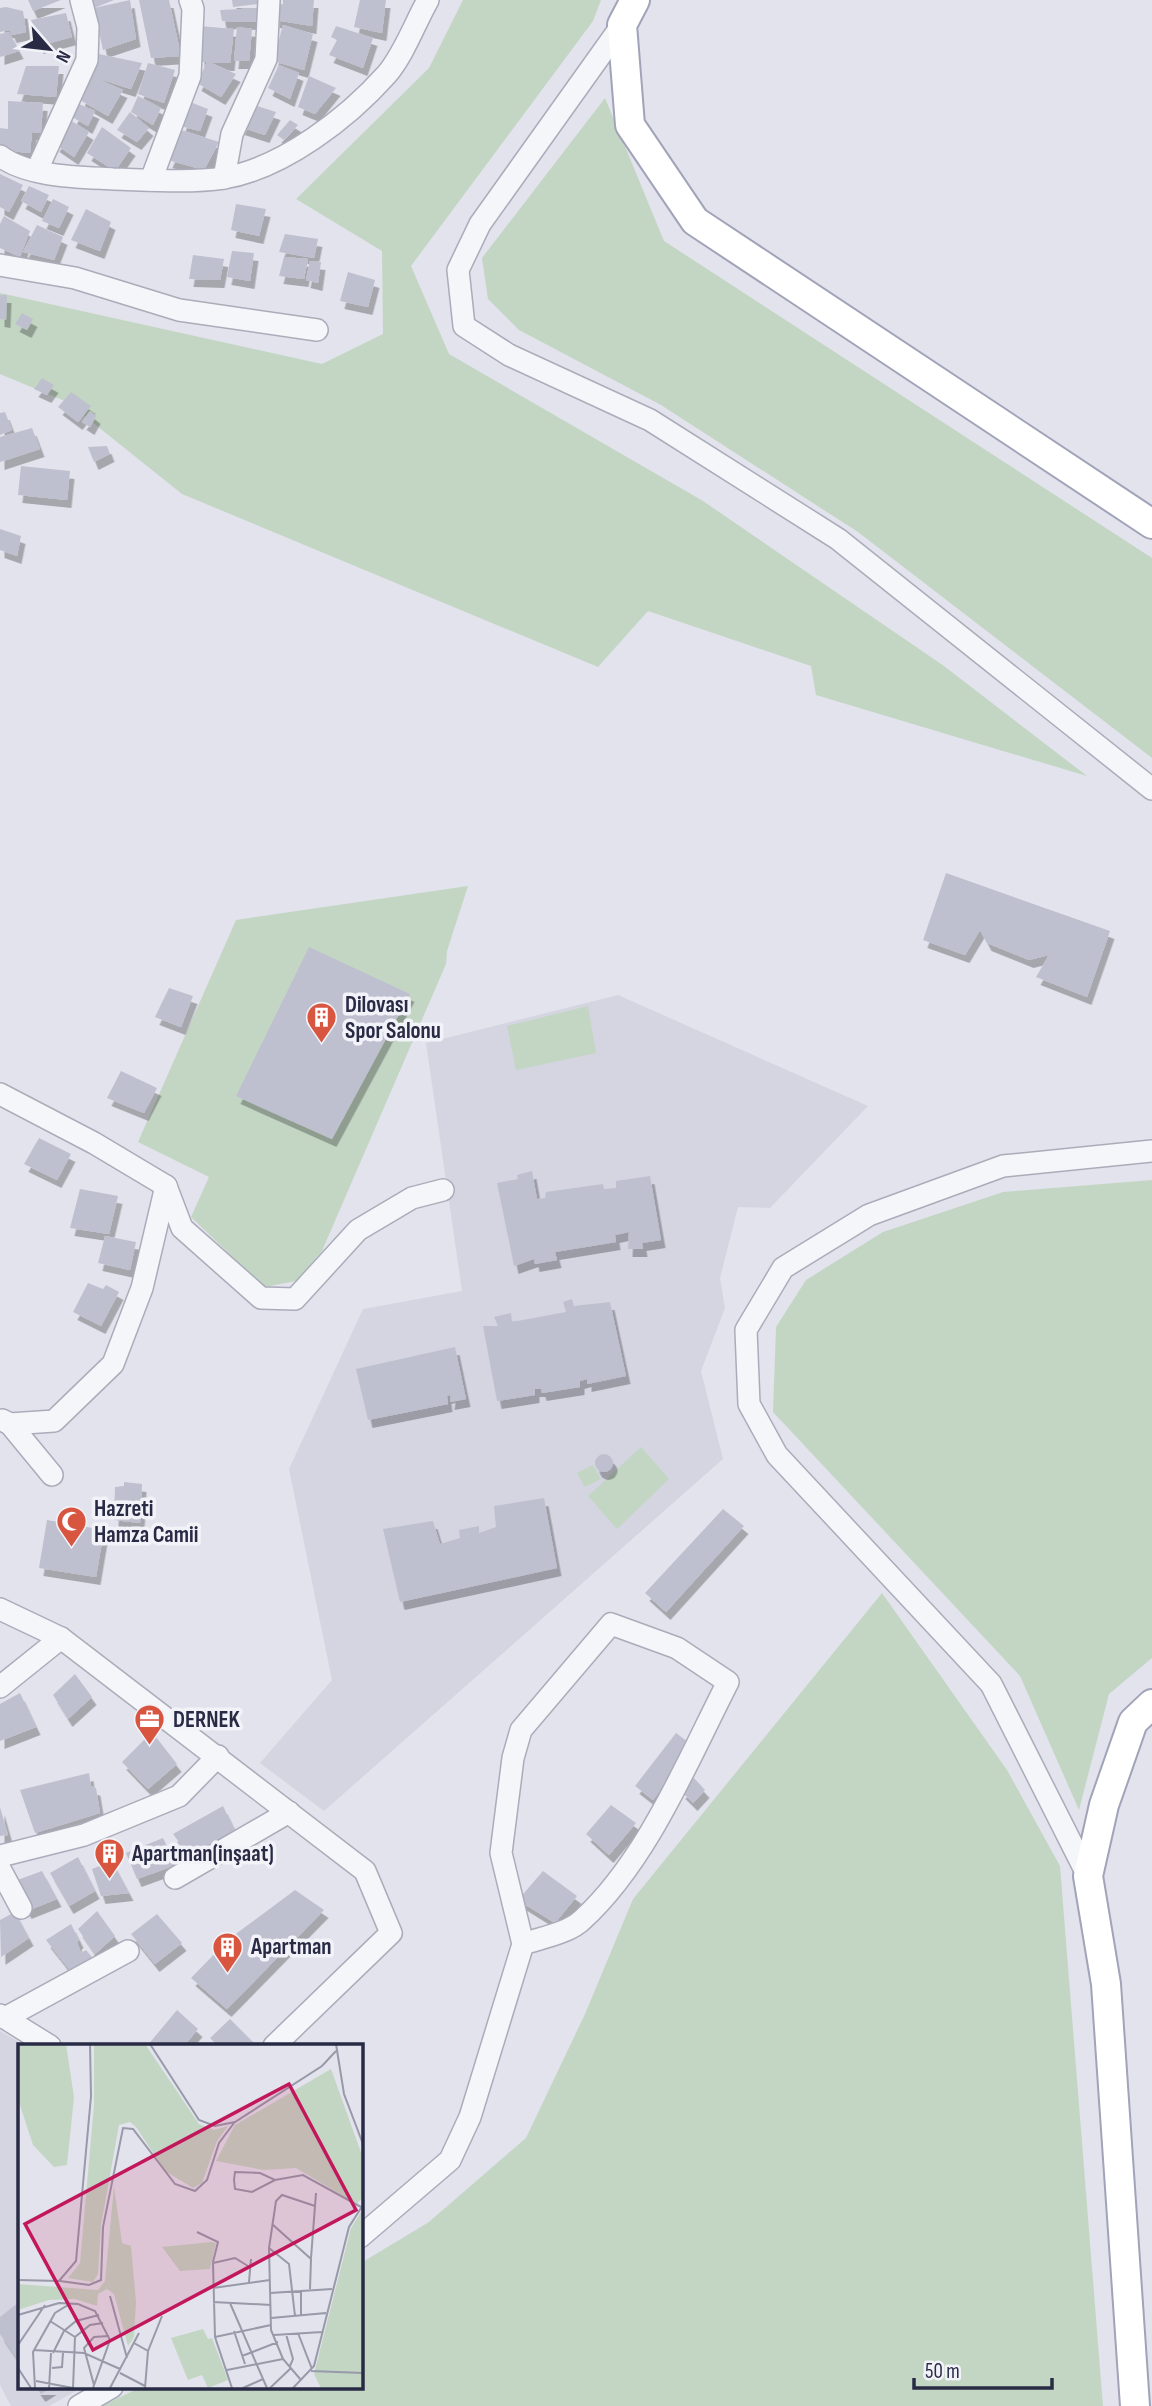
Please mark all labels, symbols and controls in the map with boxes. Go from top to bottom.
north arrow [14,14,84,84]
text: N [50,46,75,66]
place label: Dilovası Spor Salonu [345,991,441,1045]
building icon: Dilovası Spor Salonu [305,1001,339,1045]
place label: Hazreti Hamza Camii [94,1495,198,1549]
mosque icon: Hazreti Hamza Camii [54,1505,88,1549]
office icon: DERNEK [133,1703,167,1747]
place label: DERNEK [173,1706,240,1734]
building icon: Apartman(inşaat) [92,1837,126,1881]
place label: Apartman(inşaat) [131,1840,274,1868]
building icon: Apartman [211,1930,245,1974]
place label: Apartman [250,1933,332,1961]
inset map [18,2044,362,2388]
scale bar [914,2346,1052,2390]
text: 50 m [925,2359,960,2384]

